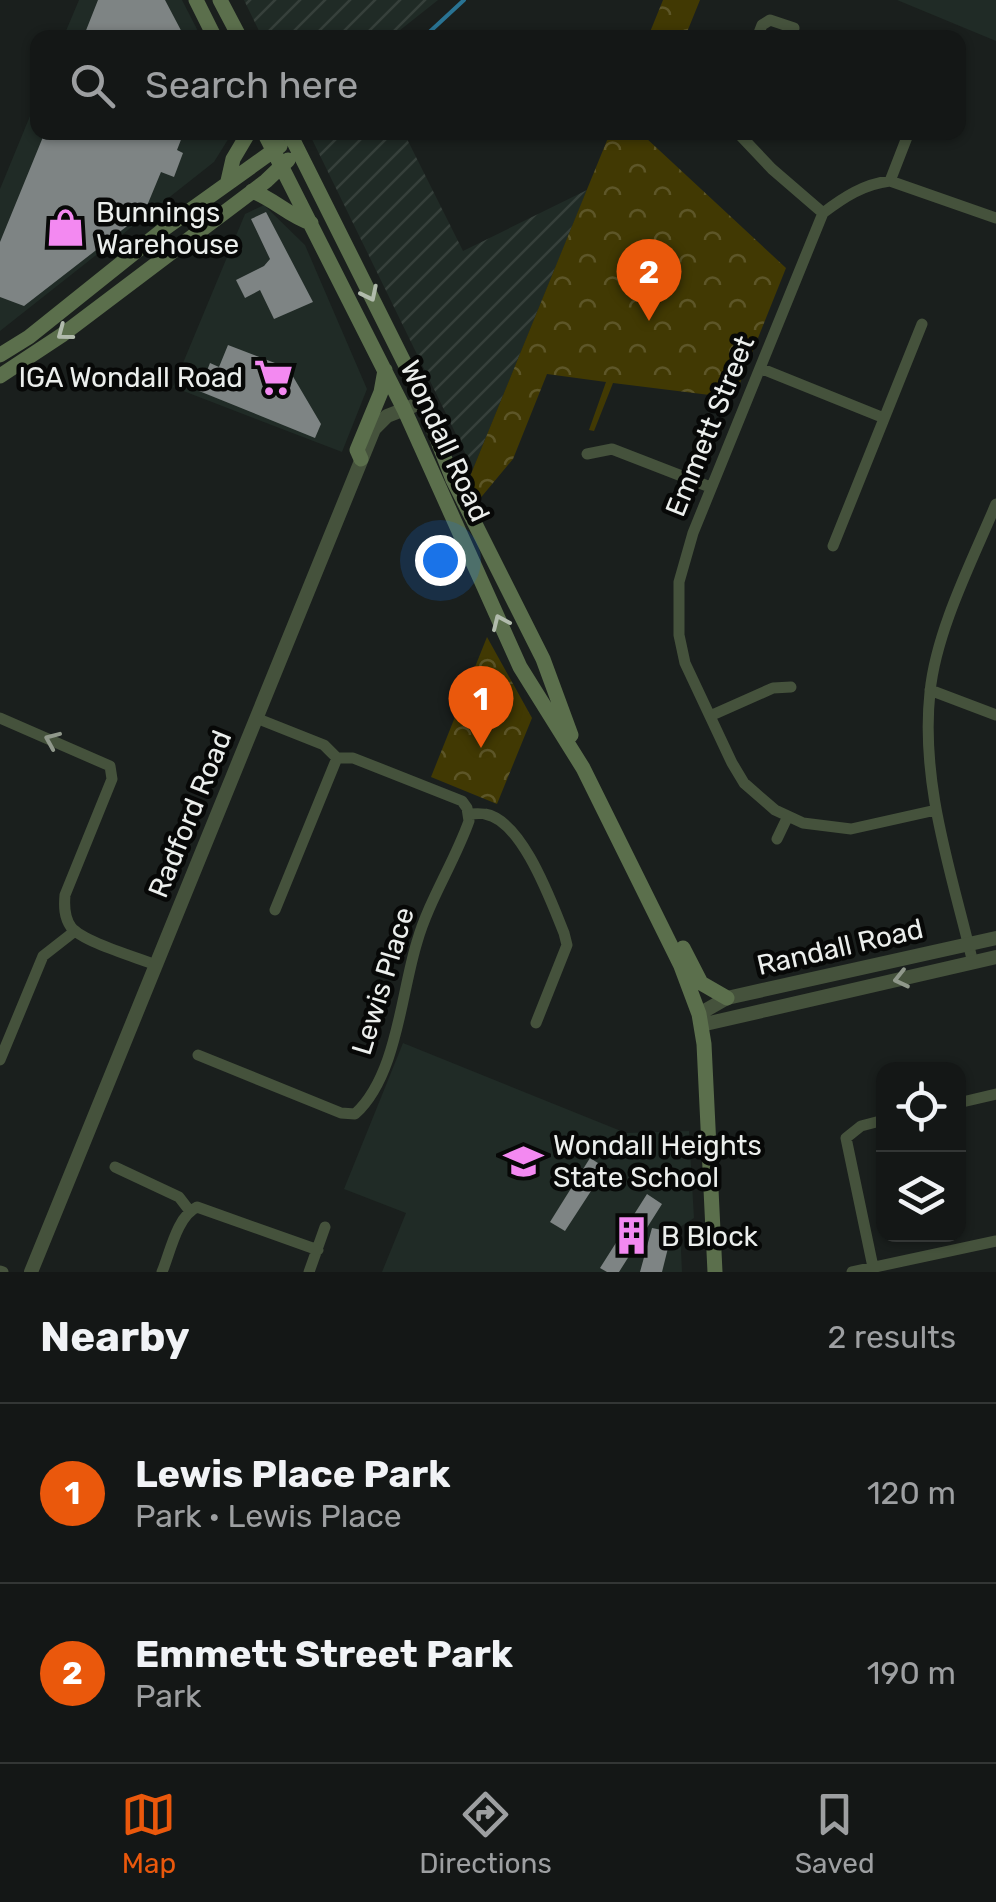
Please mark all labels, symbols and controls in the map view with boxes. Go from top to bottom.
search box [30,30,966,140]
icon: search [65,58,120,113]
text: Search here [145,62,358,108]
place label: Bunnings Warehouse [96,196,239,261]
shop icon: Bunnings Warehouse [45,207,87,249]
pin: 2 [616,238,682,321]
one-way arrow [357,284,377,302]
one-way arrow [57,322,75,339]
street label: Emmett Street [659,331,761,521]
street label: Wondall Road [393,355,497,527]
supermarket icon: IGA Wondall Road [252,356,294,398]
place label: IGA Wondall Road [18,361,243,394]
your location [415,535,466,586]
one-way arrow [492,615,512,633]
pin: 1 [448,666,514,748]
street label: Radford Road [141,726,239,902]
one-way arrow [44,731,62,751]
street label: Lewis Place [345,903,421,1059]
street label: Randall Road [754,912,926,982]
one-way arrow [893,967,910,988]
map controls [876,1062,966,1242]
button: locate [876,1062,966,1152]
place label: Wondall Heights State School [553,1129,762,1194]
school or university icon: Wondall Heights State School [502,1140,544,1182]
button: layers [876,1152,966,1242]
building icon: B Block [610,1215,652,1257]
place label: B Block [661,1220,759,1253]
text: Nearby [40,1312,190,1362]
text: 2 results [827,1318,956,1356]
text: Lewis Place Park [135,1451,451,1497]
text: 1 [65,1474,80,1512]
text: 120 m [867,1474,956,1512]
text: Park · Lewis Place [135,1497,402,1535]
text: Emmett Street Park [135,1631,513,1677]
text: 2 [62,1654,83,1692]
text: 190 m [867,1654,956,1692]
text: Park [135,1677,202,1715]
tab: Map [121,1787,176,1880]
tab: Directions [419,1787,552,1880]
tab: Saved [795,1787,875,1880]

